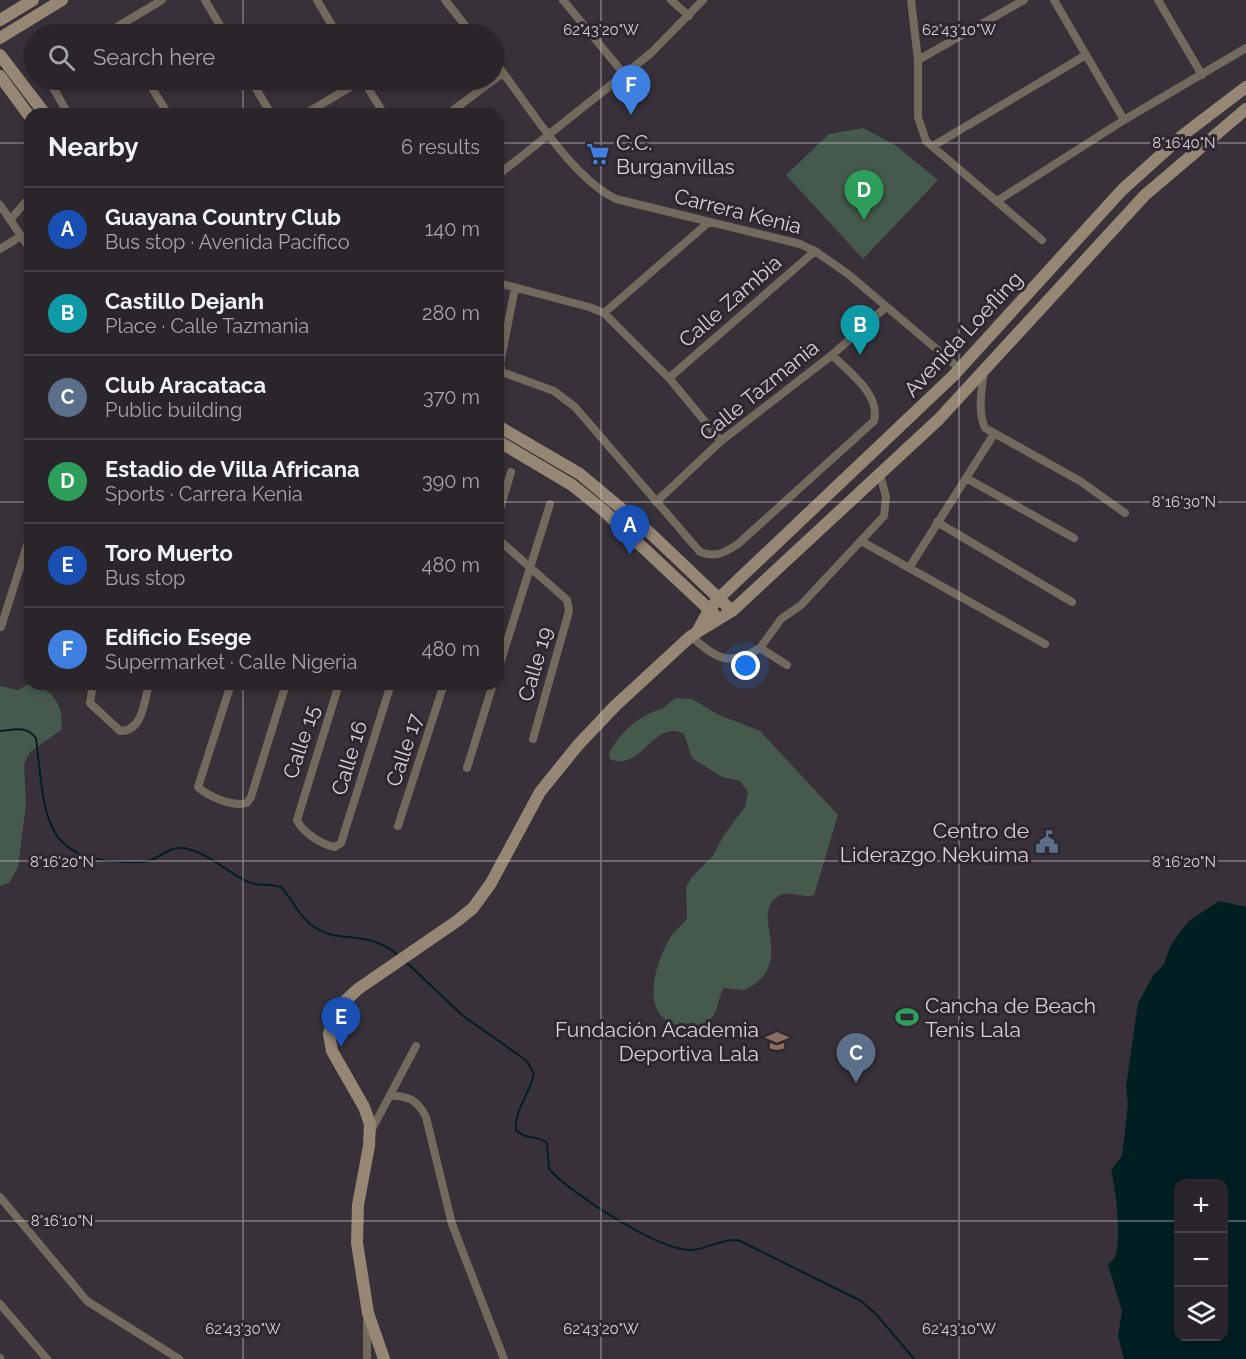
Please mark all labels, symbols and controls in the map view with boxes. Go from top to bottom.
text: 62°43'20"W [563,21,639,39]
text: 62°43'10"W [922,21,996,39]
search box [24,24,504,90]
icon: search [45,41,78,74]
text: Search here [93,44,215,70]
pin: F [612,66,650,115]
place label: C.C. Burganvillas [616,130,735,179]
text: Nearby [48,132,138,162]
text: 8°16'40"N [1152,134,1216,152]
text: 6 results [401,135,480,159]
supermarket icon: C.C. Burganvillas [585,141,611,167]
pin: D [844,170,884,220]
street label: Carrera Kenia [672,183,804,239]
text: Guayana Country Club [105,204,341,230]
text: A [61,217,74,241]
text: 140 m [425,217,480,241]
text: Bus stop · Avenida Pacífico [105,230,350,254]
street label: Calle Zambia [674,250,786,352]
street label: Avenida Loefling [899,266,1027,402]
text: Castillo Dejanh [105,288,264,314]
text: B [61,301,74,325]
text: 280 m [422,301,480,325]
pin: B [840,306,880,355]
text: Place · Calle Tazmania [105,314,309,338]
street label: Calle Tazmania [694,334,824,446]
text: Club Aracataca [105,372,266,398]
text: C [61,385,74,409]
text: 370 m [423,385,480,409]
text: Public building [105,398,242,422]
text: Estadio de Villa Africana [105,456,360,482]
text: D [60,469,75,493]
text: 390 m [422,469,480,493]
text: Sports · Carrera Kenia [105,482,303,506]
text: 8°16'30"N [1152,493,1216,511]
pin: A [610,506,650,555]
text: Toro Muerto [105,540,233,566]
text: E [61,553,74,577]
text: 480 m [422,553,480,577]
text: Bus stop [105,566,185,590]
text: Edificio Esege [105,624,251,650]
street label: Calle 19 [512,624,558,704]
text: F [62,637,73,661]
text: 480 m [422,637,480,661]
text: Supermarket · Calle Nigeria [105,650,357,674]
your location [731,651,760,680]
street label: Calle 15 [277,702,325,782]
street label: Calle 17 [381,710,428,790]
street label: Calle 16 [326,718,372,798]
place label: Centro de Liderazgo Nekuima [840,818,1029,867]
public building icon: Centro de Liderazgo Nekuima [1034,829,1060,855]
text: 8°16'20"N [30,853,94,871]
text: 8°16'20"N [1152,853,1216,871]
place label: Cancha de Beach Tenis Lala [925,993,1096,1042]
pin: E [322,998,360,1047]
sports icon: Cancha de Beach Tenis Lala [894,1004,920,1030]
place label: Fundación Academia Deportiva Lala [555,1017,759,1066]
school or university icon: Fundación Academia Deportiva Lala [764,1028,790,1054]
pin: C [836,1034,876,1083]
map controls [1174,1179,1228,1341]
button: + [1174,1179,1228,1233]
text: 8°16'10"N [31,1212,93,1230]
button: − [1174,1233,1228,1287]
button: layers [1174,1287,1228,1341]
text: 62°43'30"W [205,1320,281,1338]
text: 62°43'20"W [563,1320,639,1338]
text: 62°43'10"W [922,1320,996,1338]

